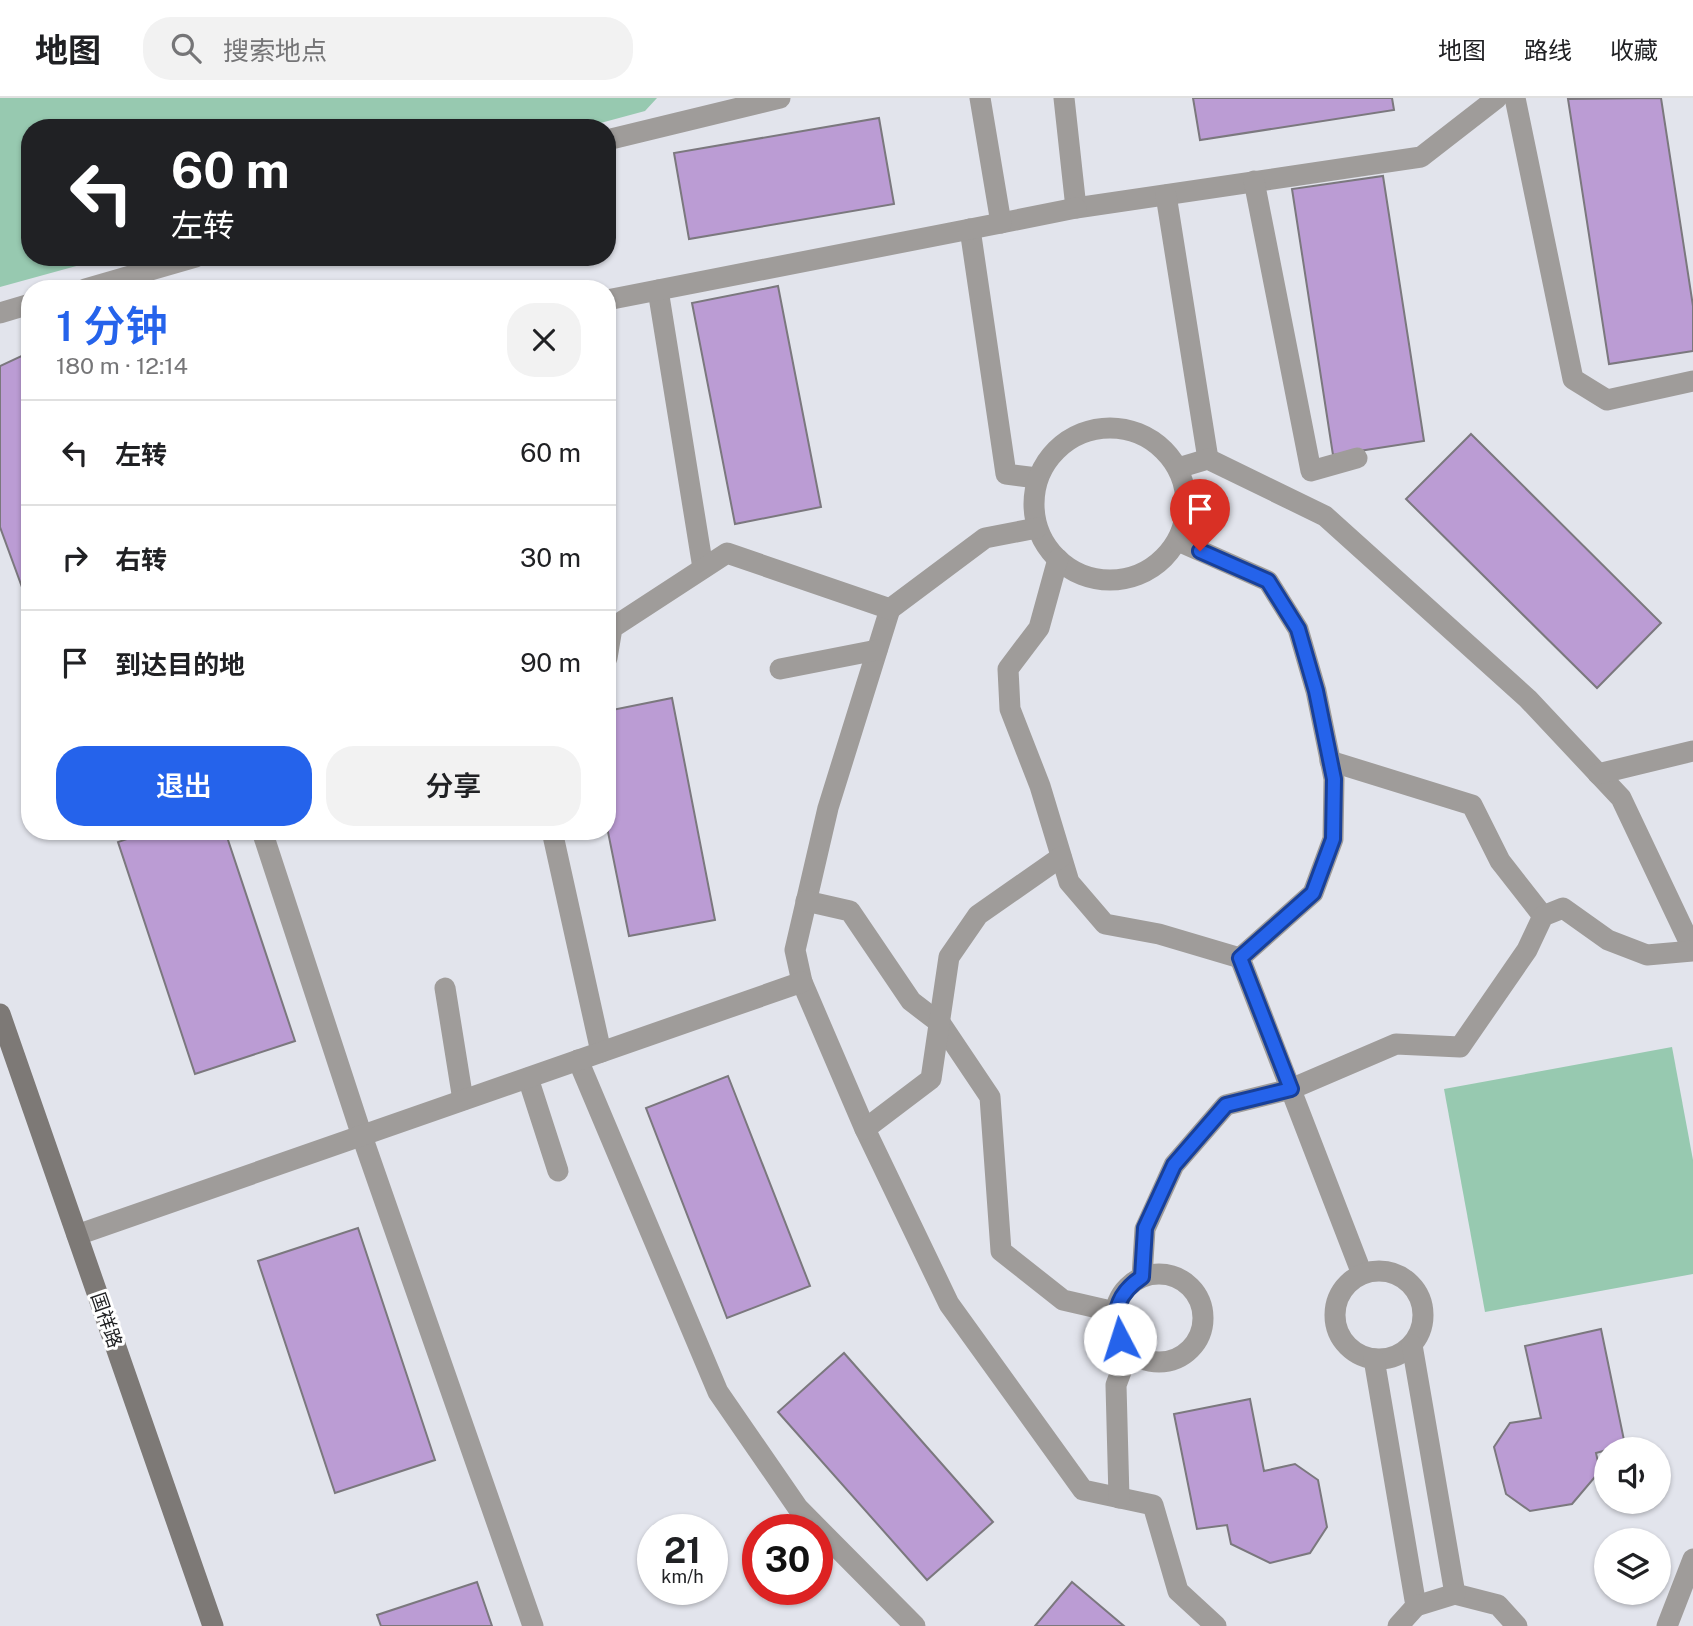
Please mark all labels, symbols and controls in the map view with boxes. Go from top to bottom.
search box [143,17,633,80]
icon: search [167,29,205,67]
text: 地图 [35,31,101,69]
text: 搜索地点 [223,35,327,66]
text: 地图 [1438,36,1486,64]
text: 路线 [1524,36,1572,64]
text: 收藏 [1610,36,1658,64]
text: 60 m [171,141,290,199]
icon: left [56,147,147,238]
text: 左转 [171,207,235,244]
text: 1 分钟 [56,301,167,350]
button: close [507,303,581,377]
text: 180 m · 12:14 [56,352,188,379]
icon: left [56,434,94,472]
text: 60 m [520,437,581,468]
text: 左转 [115,439,167,470]
pin [1170,479,1230,551]
icon: arrive [1181,490,1219,528]
icon: right [56,539,94,577]
text: 30 m [520,542,581,573]
text: 右转 [115,544,167,575]
icon: arrive [56,644,94,682]
text: 90 m [520,647,581,678]
text: 到达目的地 [115,649,245,680]
button: 退出 [56,746,312,826]
button: 分享 [326,746,581,826]
street label: 国祥路 [87,1289,127,1351]
position arrow [1083,1302,1157,1376]
map controls [1594,1437,1671,1605]
button: sound [1594,1437,1671,1514]
speed limit sign: 30 [742,1514,833,1605]
button: layers [1594,1528,1671,1605]
text: 21 [664,1530,701,1571]
text: km/h [661,1566,704,1587]

